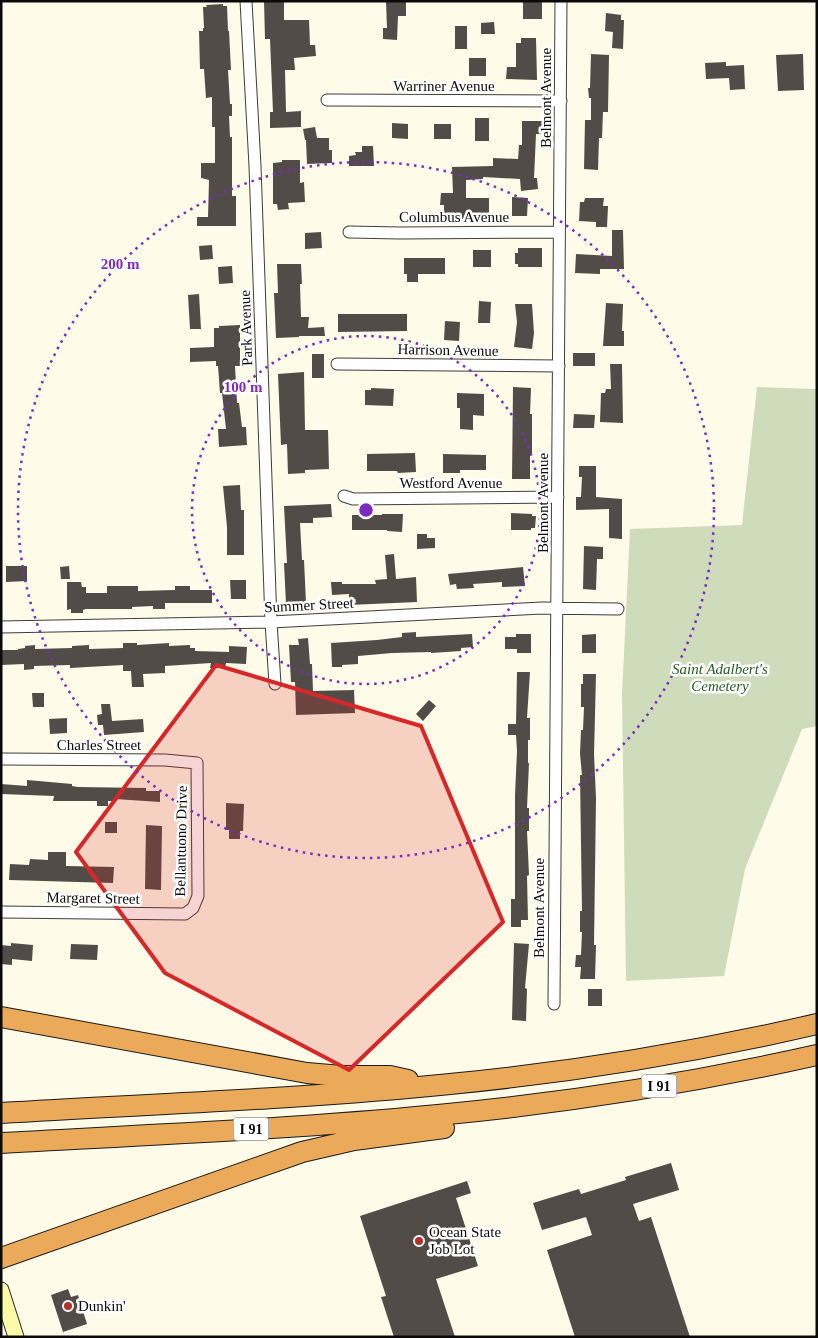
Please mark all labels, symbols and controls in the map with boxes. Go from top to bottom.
street label: Belmont Avenue [538,48,554,148]
street label: Warriner Avenue [393,78,495,94]
street label: Columbus Avenue [399,209,509,225]
text: 200 m [101,256,140,272]
street label: Park Avenue [237,289,255,366]
street label: Harrison Avenue [397,341,499,359]
text: 100 m [224,379,263,395]
street label: Belmont Avenue [535,453,551,553]
street label: Westford Avenue [399,475,503,491]
centre of rings [357,501,375,519]
street label: Summer Street [264,595,355,615]
park label: Saint Adalbert's Cemetery [672,661,768,694]
street label: Charles Street [57,737,142,753]
street label: Bellantuono Drive [172,785,190,897]
street label: Belmont Avenue [531,858,547,958]
street label: Margaret Street [46,889,141,907]
road number: I 91 [642,1074,676,1098]
road number: I 91 [234,1118,268,1140]
place label: Ocean State Job Lot [429,1224,501,1257]
marker: Ocean State Job Lot [413,1235,425,1247]
place label: Dunkin' [78,1298,126,1314]
marker: Dunkin' [62,1300,74,1312]

